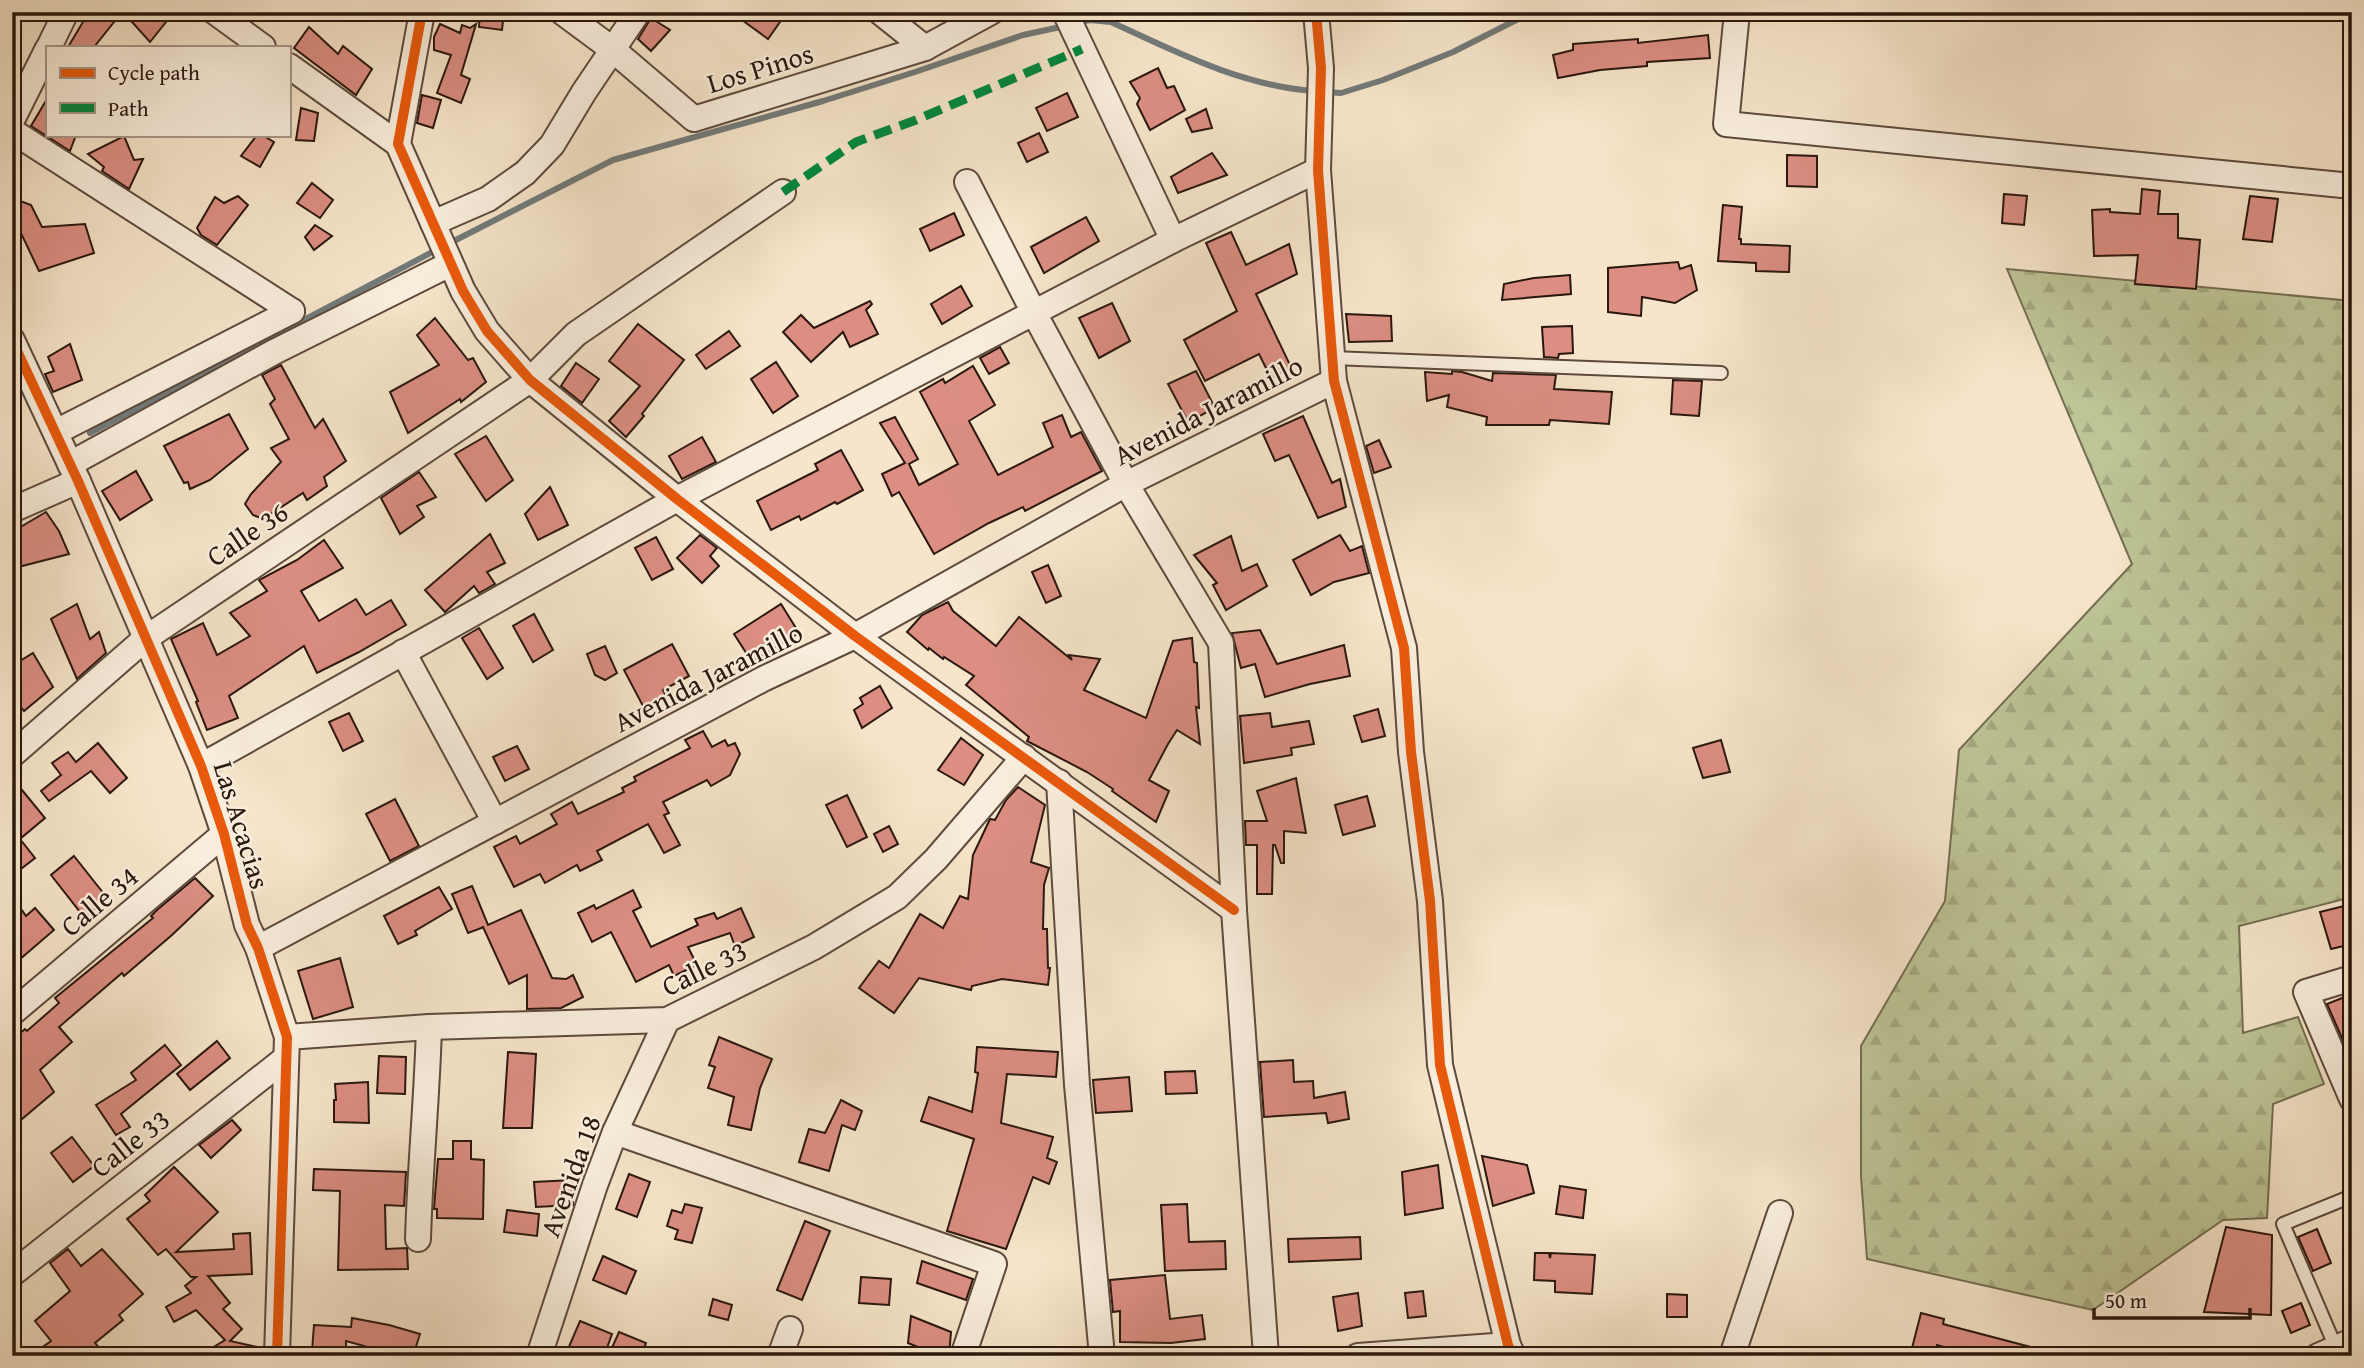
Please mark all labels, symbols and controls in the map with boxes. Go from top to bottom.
street label: Los Pinos [702,32,818,103]
legend [46,46,290,136]
text: Cycle path [108,57,200,88]
text: Path [108,93,149,124]
street label: Avenida Jaramillo [1106,344,1309,475]
street label: Calle 36 [198,491,296,576]
street label: Avenida Jaramillo [606,611,809,742]
street label: Las Acacias [204,756,281,894]
street label: Calle 34 [51,856,147,945]
street label: Calle 33 [654,929,753,1006]
street label: Calle 33 [81,1099,178,1187]
street label: Avenida 18 [529,1109,610,1242]
scale bar [2094,1277,2250,1321]
text: 50 m [2105,1285,2147,1316]

